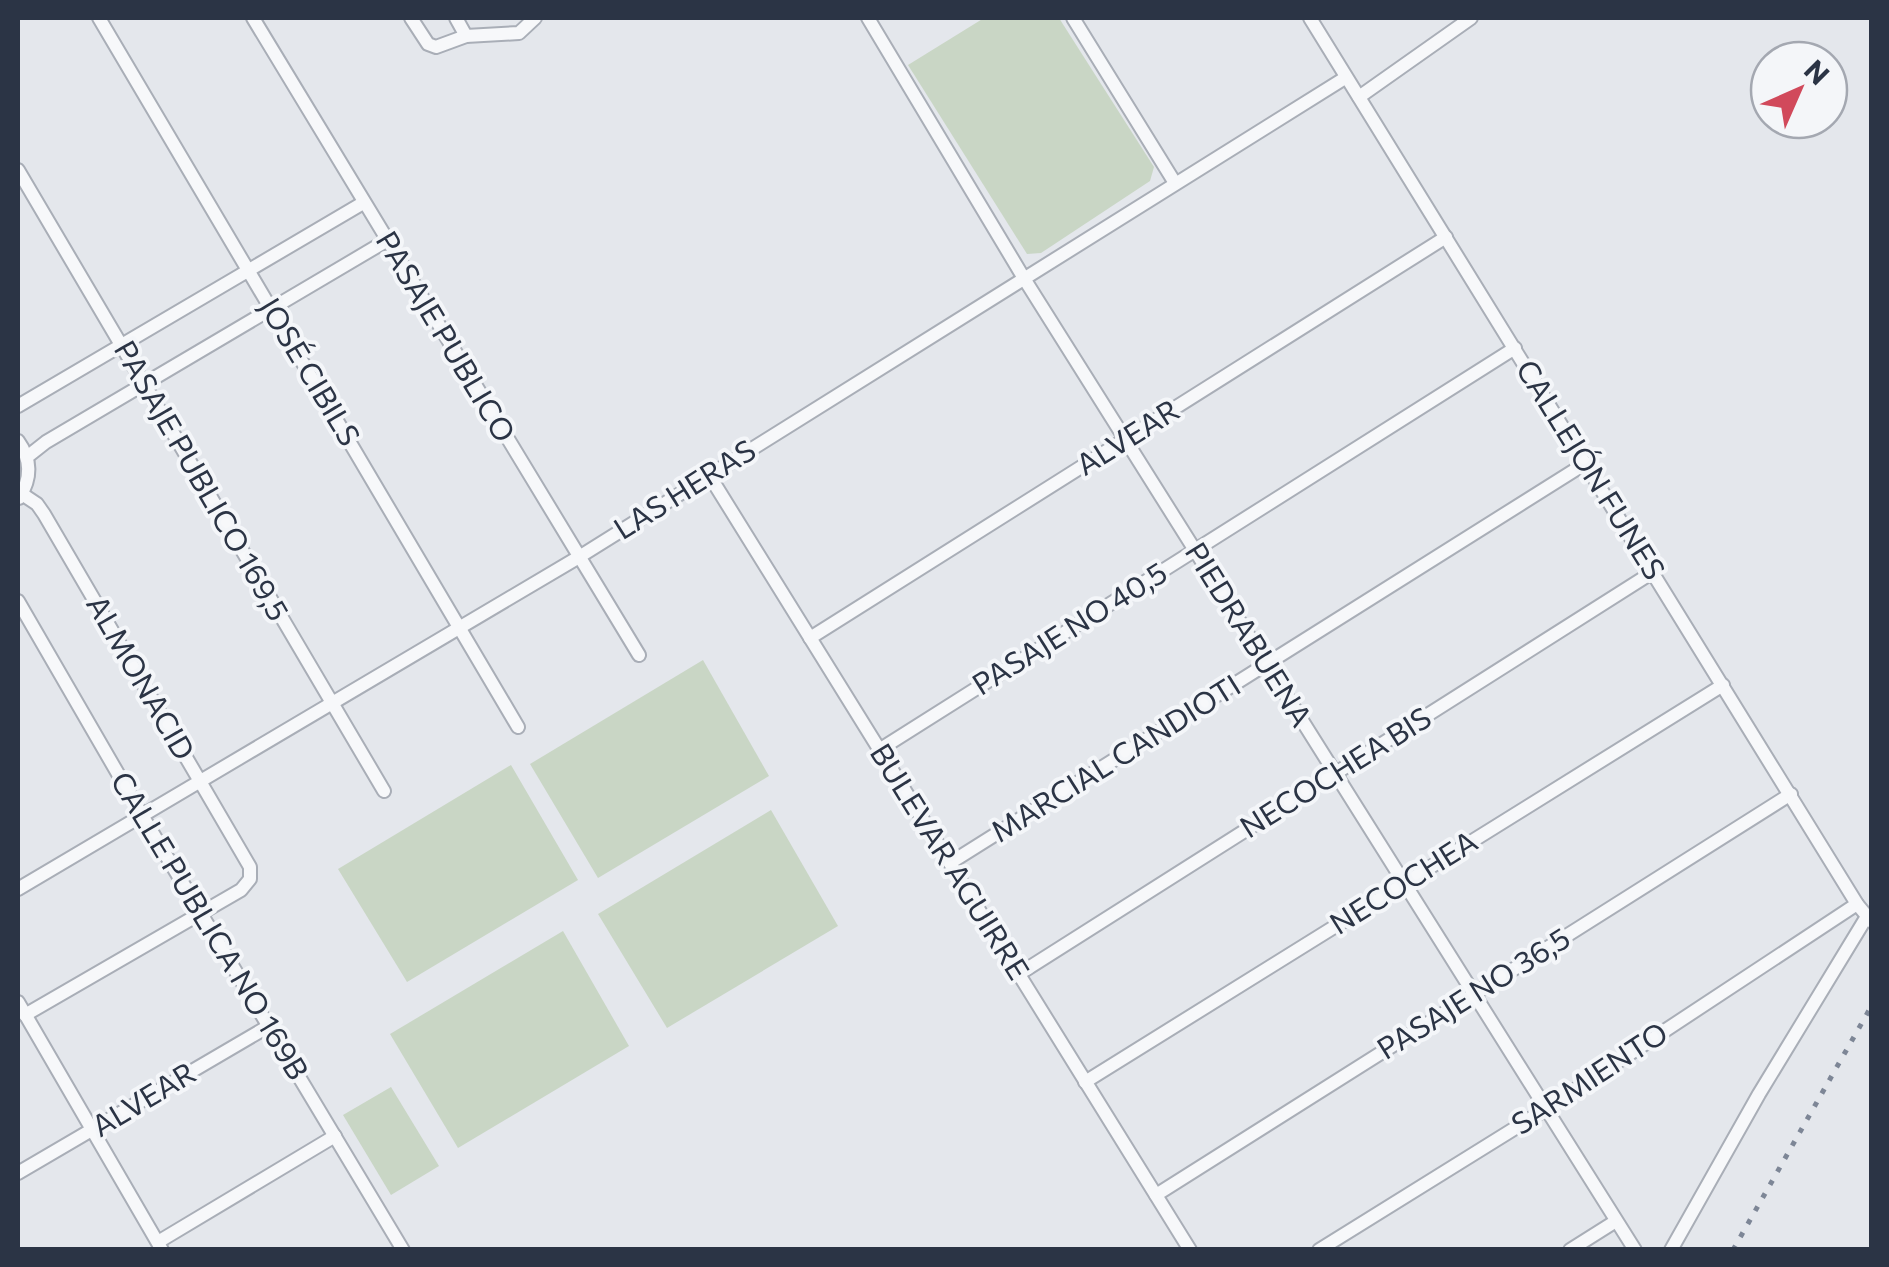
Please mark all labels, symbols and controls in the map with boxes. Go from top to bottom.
north arrow [1749,40,1849,140]
text: N [1798,52,1837,91]
street label: PASAJE PUBLICO [370,224,525,448]
street label: JOSÉ CIBILS [253,290,370,451]
street label: PASAJE PUBLICO 169,5 [108,333,299,626]
street label: CALLEJÓN FUNES [1510,352,1675,585]
street label: ALVEAR [1068,390,1185,482]
street label: LAS HERAS [606,430,761,546]
street label: PIEDRABUENA [1179,535,1322,733]
street label: PASAJE NO 40,5 [964,552,1173,702]
street label: ALMONACID [80,588,204,766]
street label: MARCIAL CANDIOTI [983,665,1246,849]
street label: NECOCHEA BIS [1232,697,1437,844]
street label: BULEVAR AGUIRRE [864,736,1039,986]
street label: CALLE PUBLICA NO 169B [104,764,318,1085]
street label: NECOCHEA [1322,821,1483,941]
street label: PASAJE NO 36,5 [1369,918,1576,1066]
street label: SARMIENTO [1504,1013,1674,1141]
street label: ALVEAR [84,1052,201,1143]

